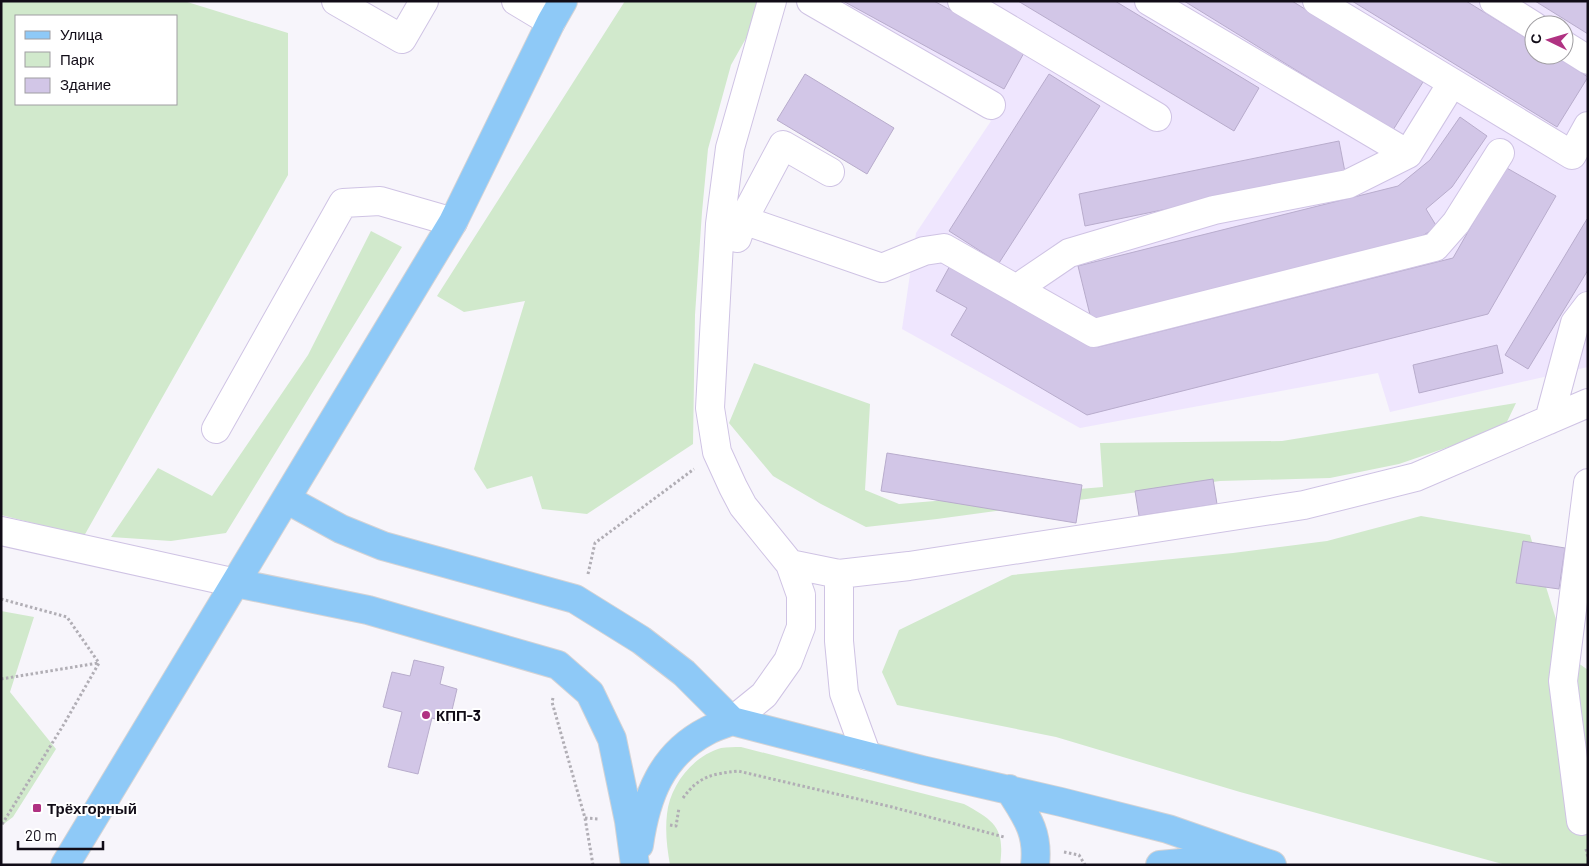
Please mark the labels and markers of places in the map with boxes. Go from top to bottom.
place label: КПП-3 [436,706,481,724]
marker: КПП-3 [420,709,432,721]
place label: Трёхгорный [47,799,137,817]
marker: Трёхгорный [31,802,43,814]

